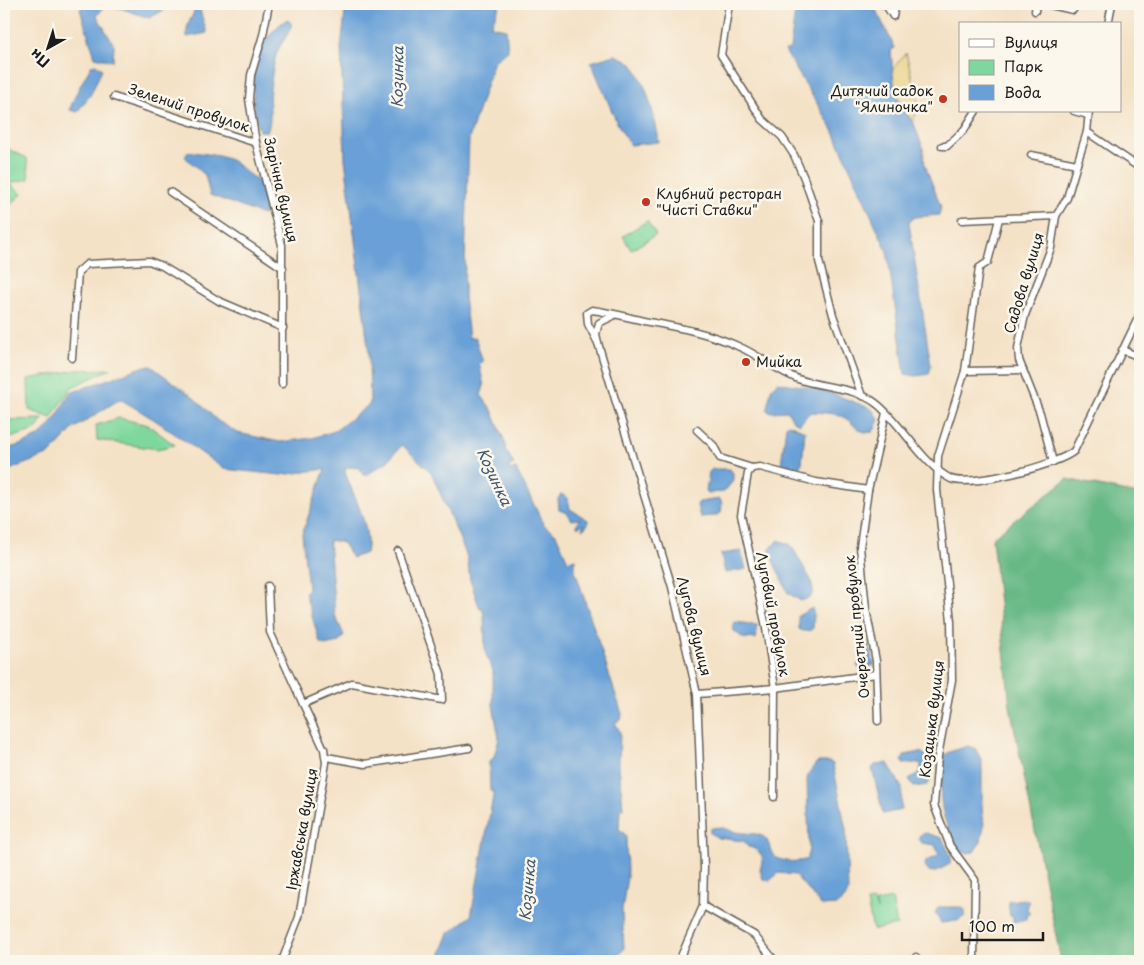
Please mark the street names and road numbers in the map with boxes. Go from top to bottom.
street label: Зелений провулок [126,78,253,137]
street label: Зарічна вулиця [259,135,304,245]
street label: Садова вулиця [998,230,1049,336]
street label: Луговий провулок [751,550,796,679]
street label: Очеретний провулок [838,554,874,700]
street label: Лугова вулиця [672,574,717,678]
street label: Козацька вулиця [914,659,949,779]
street label: Іржавська вулиця [280,766,323,892]

